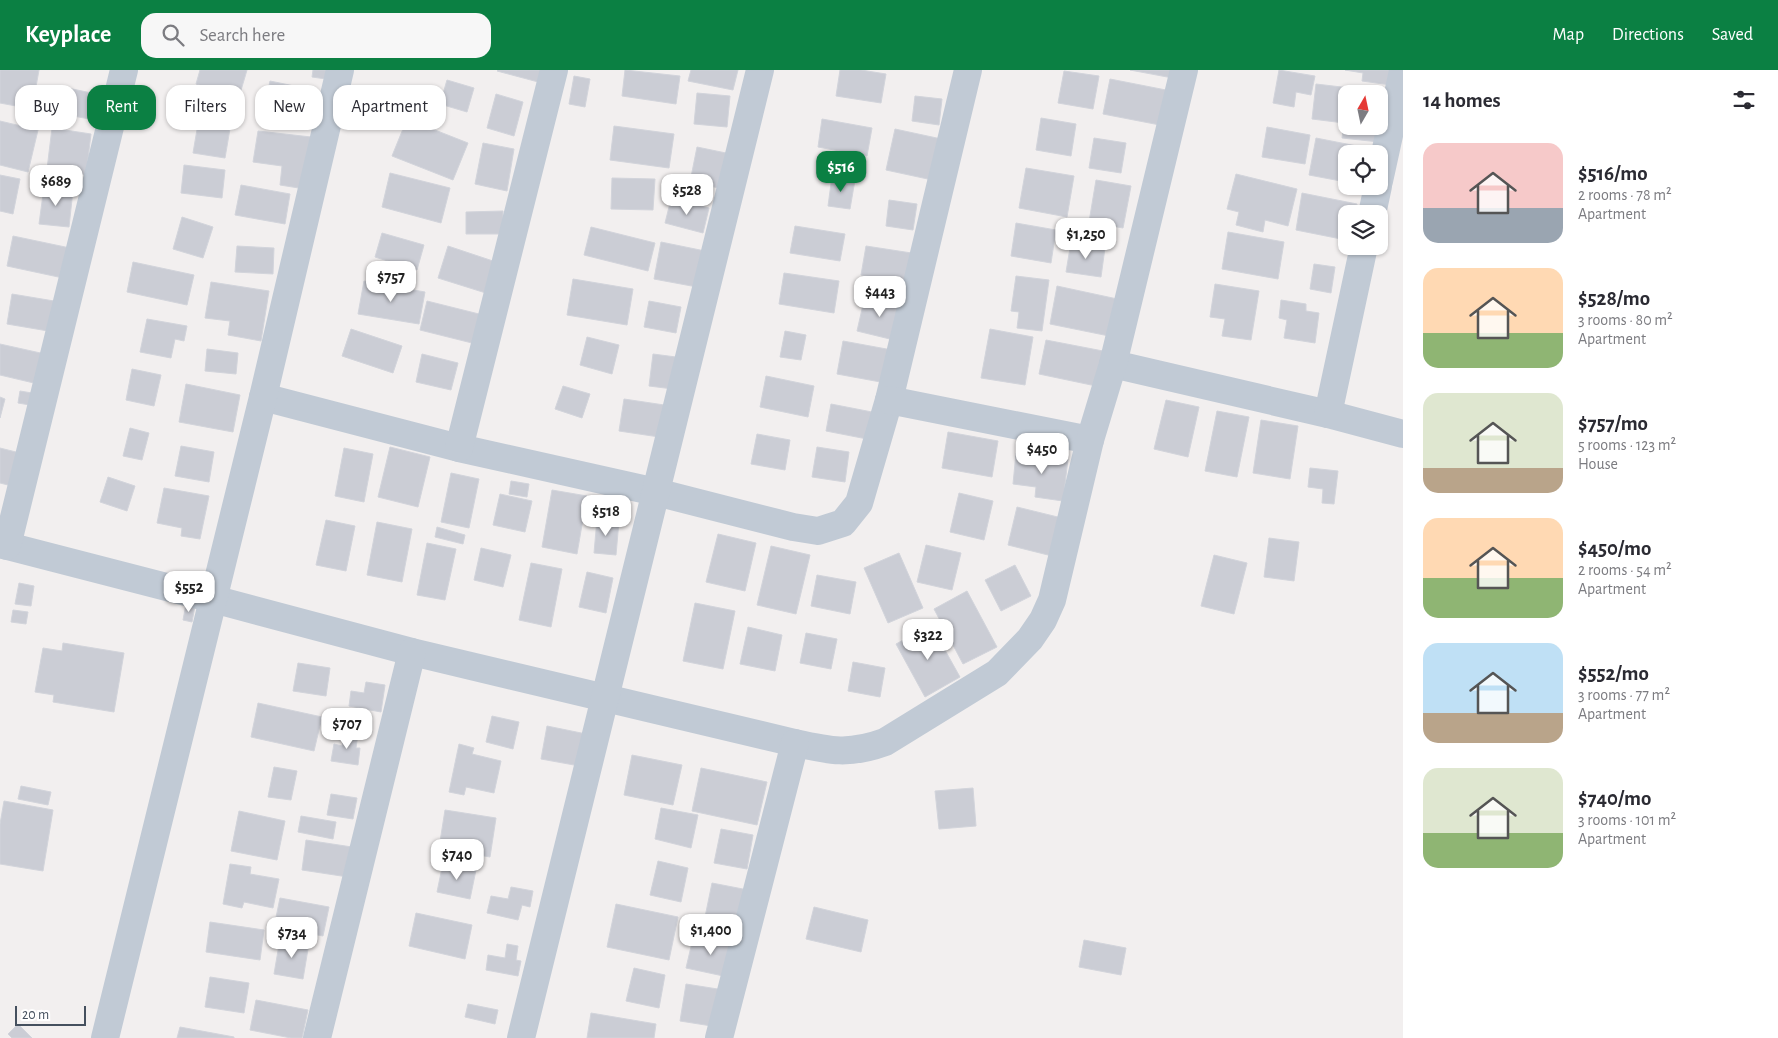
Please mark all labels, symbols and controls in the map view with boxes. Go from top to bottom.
search box [141,13,491,58]
icon: search [159,21,187,49]
text: Keyplace [25,23,111,47]
text: Search here [199,26,285,45]
text: Map [1553,26,1584,44]
text: Directions [1612,26,1684,44]
text: Saved [1712,26,1753,44]
chip: Buy [15,85,77,130]
chip: Rent [87,85,156,130]
chip: Filters [166,85,245,130]
chip: New [255,85,323,130]
chip: Apartment [333,85,446,130]
north arrow [1338,85,1388,135]
map controls [1338,85,1388,255]
icon: filters [1730,86,1758,114]
text: 14 homes [1423,90,1501,111]
button: locate [1338,145,1388,195]
pin: $516 [811,150,871,193]
text: $516 [827,159,855,175]
icon: home [1463,163,1523,223]
text: $516/mo [1578,163,1648,184]
pin: $689 [26,164,86,207]
text: $689 [41,173,71,189]
pin: $528 [657,174,717,216]
text: $528 [672,182,702,198]
text: 2 rooms · 78 m² [1578,187,1672,203]
button: layers [1338,205,1388,255]
text: Apartment [1578,206,1646,222]
pin: $1,250 [1045,218,1127,260]
text: $1,250 [1066,226,1106,242]
pin: $757 [361,260,421,303]
text: $757 [377,269,405,285]
pin: $443 [850,276,910,318]
text: $443 [865,284,895,300]
icon: home [1463,288,1523,348]
text: $528/mo [1578,288,1650,309]
text: 3 rooms · 80 m² [1578,312,1673,328]
text: Apartment [1578,331,1646,347]
icon: home [1463,413,1523,473]
text: $757/mo [1578,413,1648,434]
pin: $450 [1012,432,1072,475]
text: 5 rooms · 123 m² [1578,437,1676,453]
text: $450 [1027,441,1057,457]
text: House [1578,456,1618,472]
pin: $518 [576,494,636,537]
text: $518 [592,503,620,519]
icon: home [1463,538,1523,598]
text: $450/mo [1578,538,1651,559]
text: 2 rooms · 54 m² [1578,562,1672,578]
pin: $552 [159,570,219,613]
text: $552 [175,579,203,595]
text: Apartment [1578,581,1646,597]
pin: $322 [898,618,958,661]
text: $322 [913,627,943,643]
icon: home [1463,663,1523,723]
text: $552/mo [1578,663,1649,684]
text: 3 rooms · 77 m² [1578,687,1670,703]
text: Apartment [1578,706,1646,722]
pin: $707 [317,708,377,750]
text: $707 [332,716,362,732]
icon: home [1463,788,1523,848]
text: $740/mo [1578,788,1651,809]
text: 3 rooms · 101 m² [1578,812,1676,828]
text: Apartment [1578,831,1646,847]
pin: $740 [427,838,487,881]
text: $740 [442,847,472,863]
pin: $1,400 [670,914,752,956]
pin: $734 [262,916,322,959]
text: $1,400 [690,922,732,938]
text: $734 [277,925,307,941]
scale bar [15,1003,86,1026]
text: 20 m [22,1008,49,1022]

